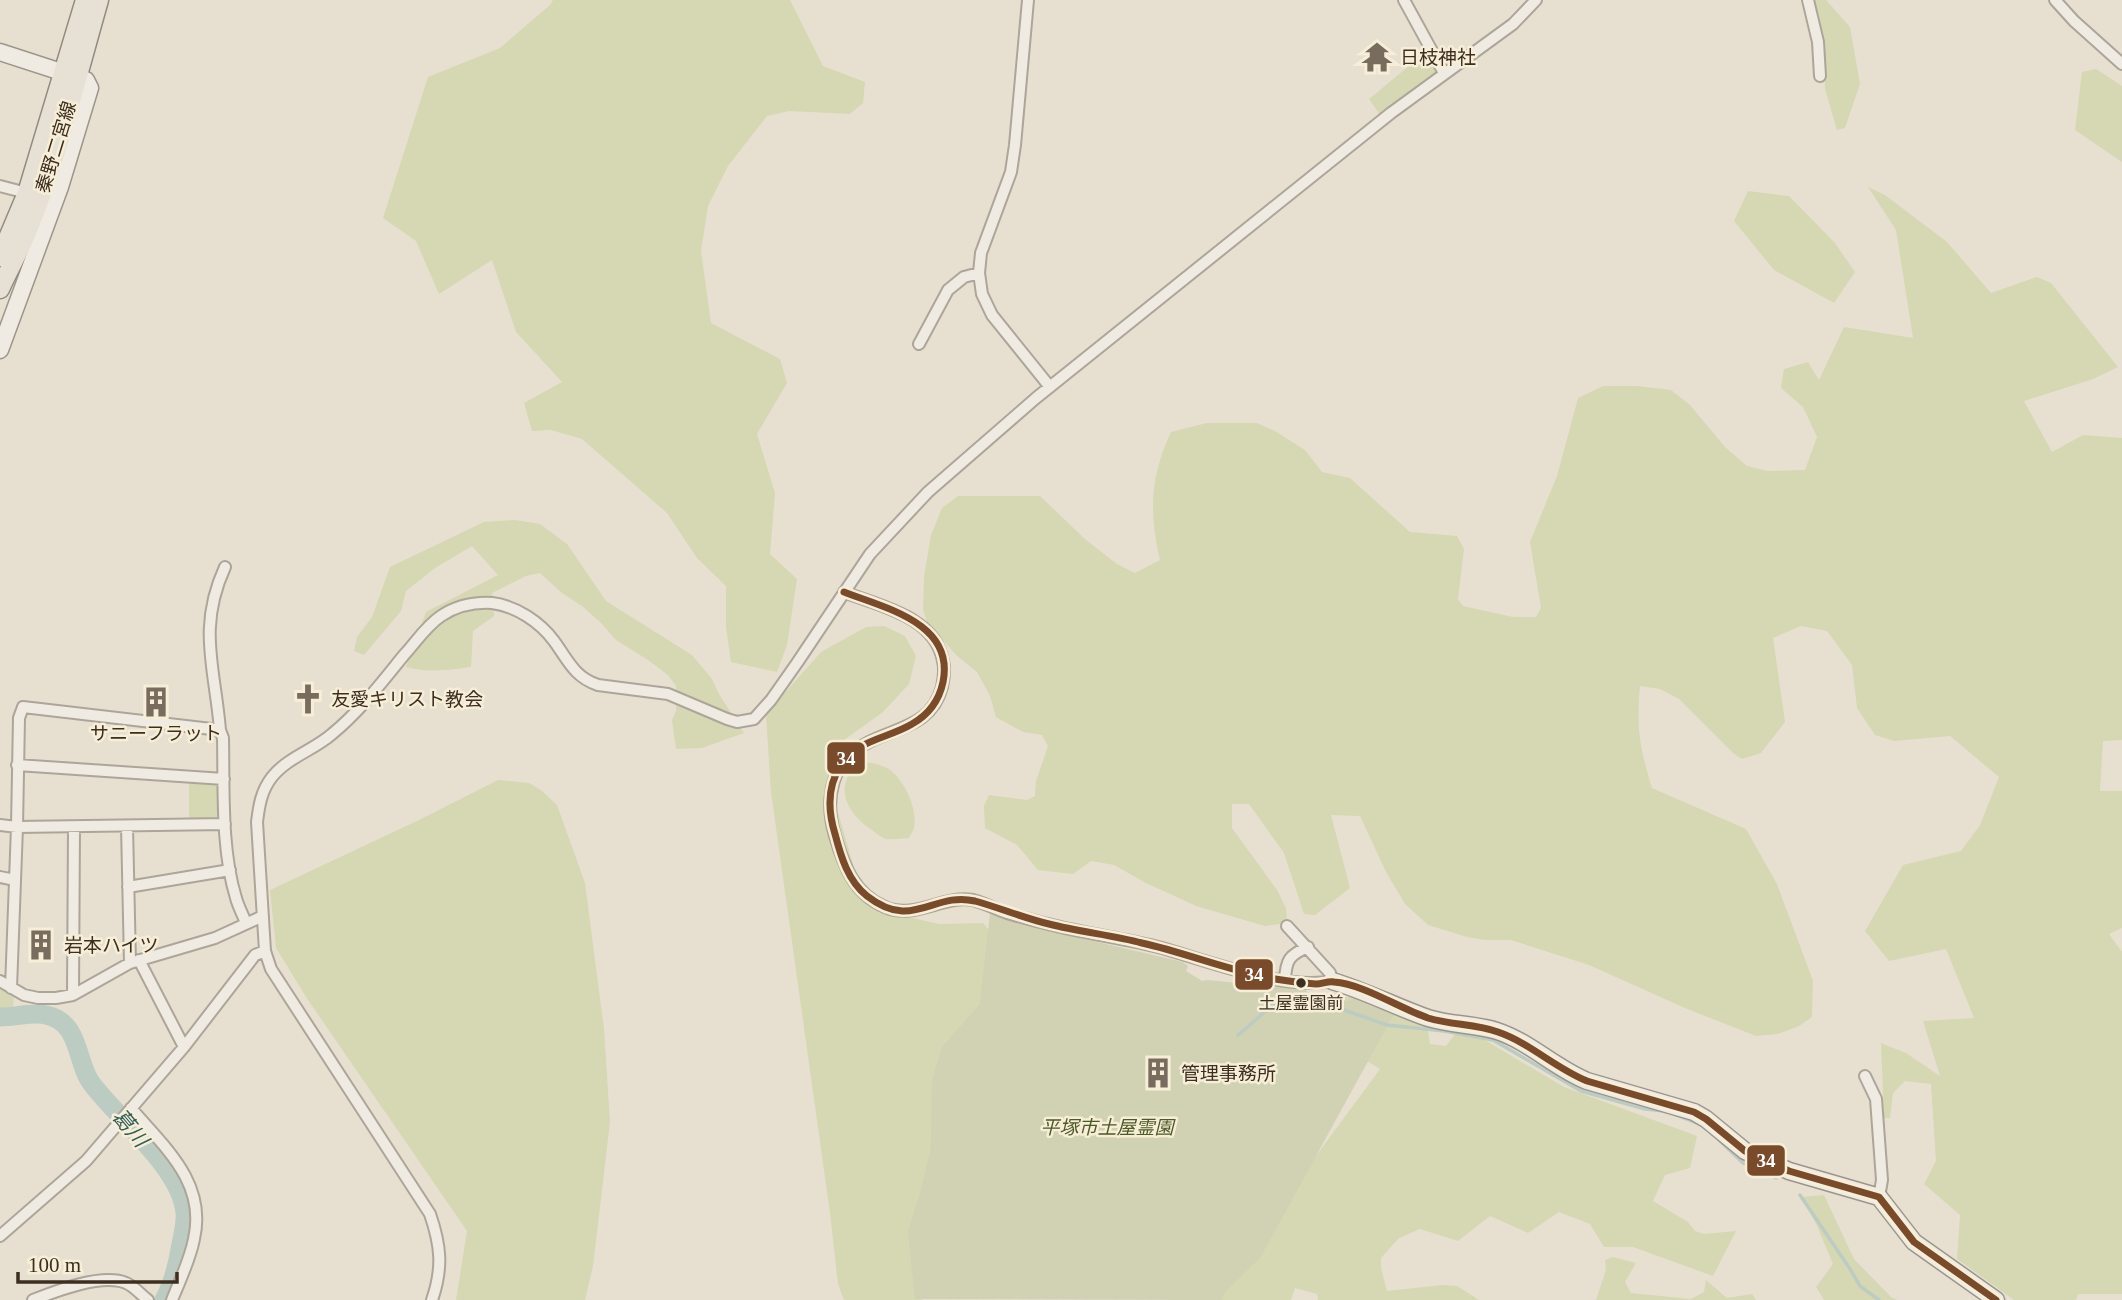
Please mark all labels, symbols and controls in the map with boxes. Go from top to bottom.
temple icon: 日枝神社 [1360,40,1394,74]
place label: 日枝神社 [1400,47,1476,68]
street label: 秦野二宮線 [32,98,80,196]
church icon: 友愛キリスト教会 [291,682,325,716]
building icon: サニーフラット [139,685,173,719]
place label: 友愛キリスト教会 [331,689,483,710]
place label: サニーフラット [90,723,222,744]
line badge: 34 [826,741,866,775]
text: 34 [837,748,856,769]
building icon: 岩本ハイツ [24,928,58,962]
place label: 岩本ハイツ [64,935,159,956]
line badge: 34 [1234,958,1274,991]
text: 34 [1245,964,1264,985]
marker: 土屋霊園前 [1294,976,1308,990]
place label: 土屋霊園前 [1259,994,1344,1013]
building icon: 管理事務所 [1141,1056,1175,1090]
place label: 管理事務所 [1181,1063,1276,1084]
water label: 葛川 [107,1104,154,1153]
park label: 平塚市土屋霊園 [1040,1117,1176,1138]
line badge: 34 [1746,1144,1786,1177]
text: 34 [1757,1150,1776,1171]
scale bar [18,1240,177,1284]
text: 100 m [28,1253,81,1277]

